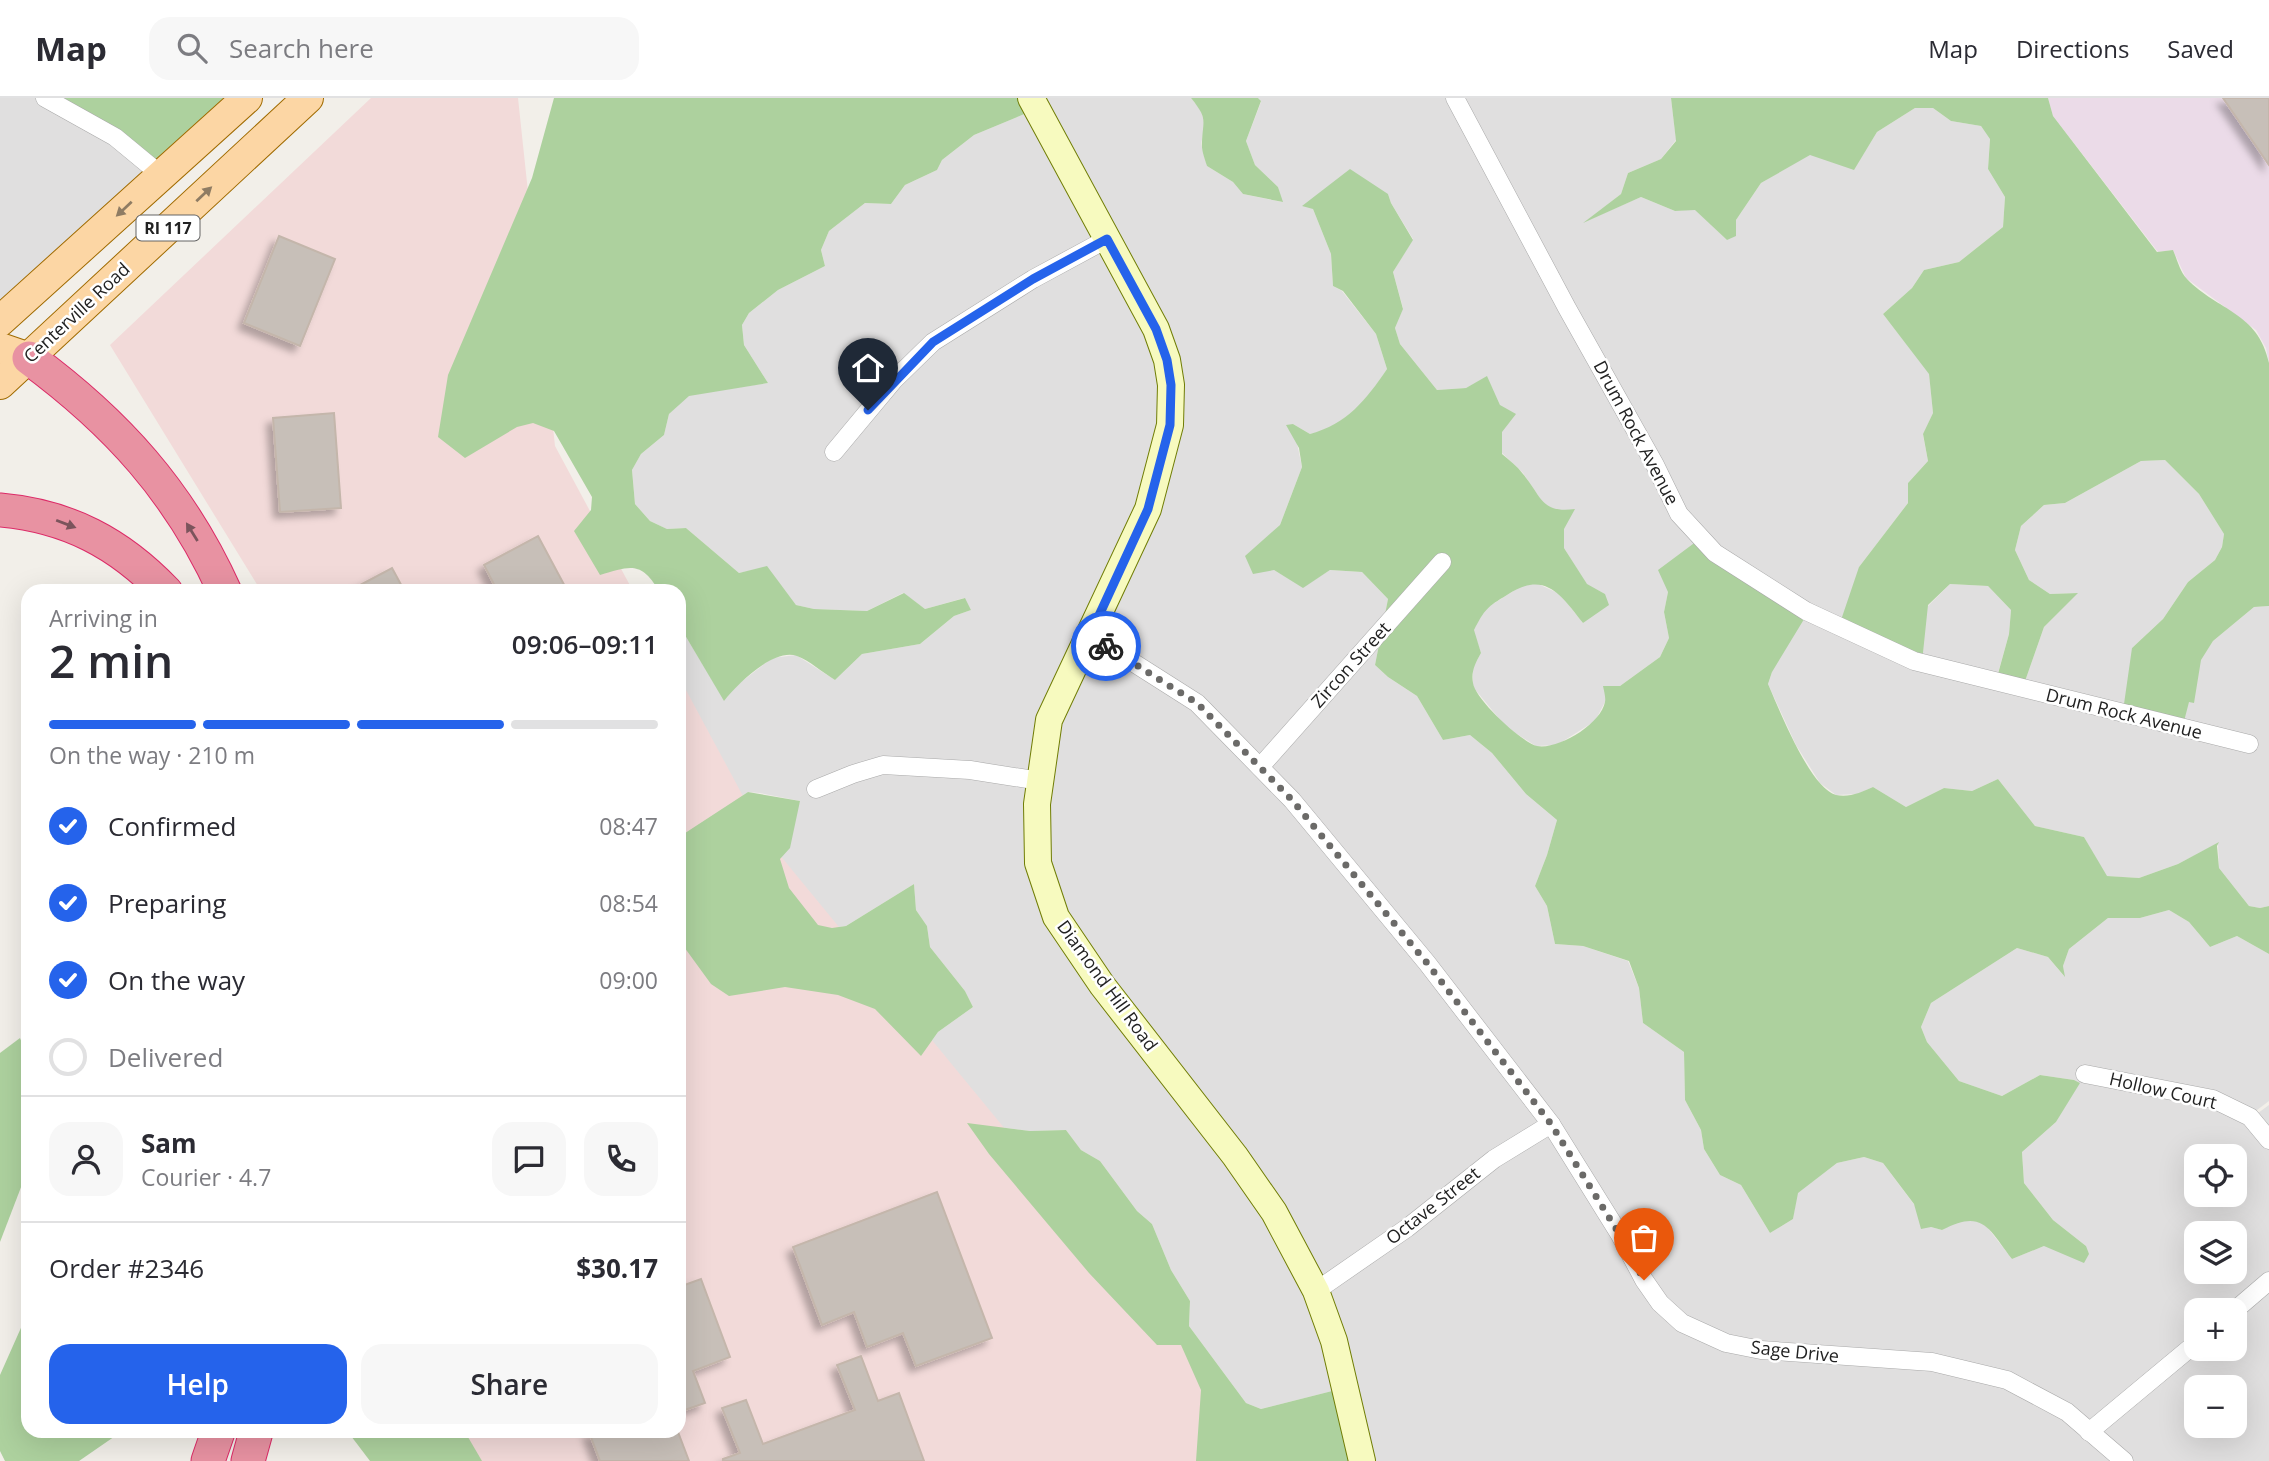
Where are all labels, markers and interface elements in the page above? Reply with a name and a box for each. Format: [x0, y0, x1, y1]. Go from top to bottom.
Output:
search box [149, 17, 639, 80]
text: Map [35, 26, 107, 71]
icon: search [173, 29, 211, 67]
text: Search here [229, 30, 374, 66]
text: Map [1928, 32, 1978, 65]
text: Directions [2016, 32, 2129, 65]
text: Saved [2167, 32, 2234, 65]
one-way arrow [195, 187, 212, 203]
one-way arrow [115, 201, 133, 217]
road number: RI 117 [136, 216, 200, 240]
street label: Centerville Road [18, 257, 135, 368]
pin [838, 338, 898, 410]
icon: home [849, 349, 887, 387]
street label: Drum Rock Avenue [1589, 356, 1685, 509]
one-way arrow [56, 519, 77, 530]
one-way arrow [186, 522, 199, 541]
text: Arriving in [49, 602, 158, 634]
courier [1071, 611, 1141, 681]
street label: Zircon Street [1305, 616, 1395, 712]
text: 09:06–09:11 [512, 626, 658, 662]
icon: bike [1087, 627, 1125, 665]
text: 2 min [49, 629, 173, 691]
street label: Drum Rock Avenue [2044, 682, 2205, 744]
text: On the way · 210 m [49, 739, 255, 771]
icon: check [49, 807, 87, 845]
text: Confirmed [108, 808, 236, 844]
text: 08:47 [599, 810, 658, 842]
icon: check [49, 884, 87, 922]
text: Preparing [108, 885, 226, 921]
text: 08:54 [599, 887, 658, 919]
street label: Diamond Hill Road [1052, 915, 1163, 1056]
icon: check [49, 961, 87, 999]
text: On the way [108, 962, 245, 998]
text: 09:00 [599, 964, 658, 996]
text: Delivered [108, 1039, 223, 1075]
street label: Hollow Court [2107, 1066, 2219, 1114]
button: person [49, 1122, 123, 1196]
button: chat [492, 1122, 566, 1196]
button: phone [584, 1122, 658, 1196]
text: Sam [141, 1125, 197, 1161]
map controls [2184, 1144, 2247, 1438]
button: locate [2184, 1144, 2247, 1207]
text: Courier · 4.7 [141, 1161, 271, 1193]
street label: Octave Street [1380, 1161, 1484, 1249]
pin [1614, 1208, 1674, 1280]
icon: bag [1625, 1219, 1663, 1257]
button: layers [2184, 1221, 2247, 1284]
text: Order #2346 [49, 1250, 204, 1286]
text: $30.17 [576, 1250, 658, 1286]
button: + [2184, 1298, 2247, 1361]
street label: Sage Drive [1750, 1334, 1840, 1368]
button: Help [49, 1344, 347, 1424]
button: Share [361, 1344, 658, 1424]
button: − [2184, 1375, 2247, 1438]

